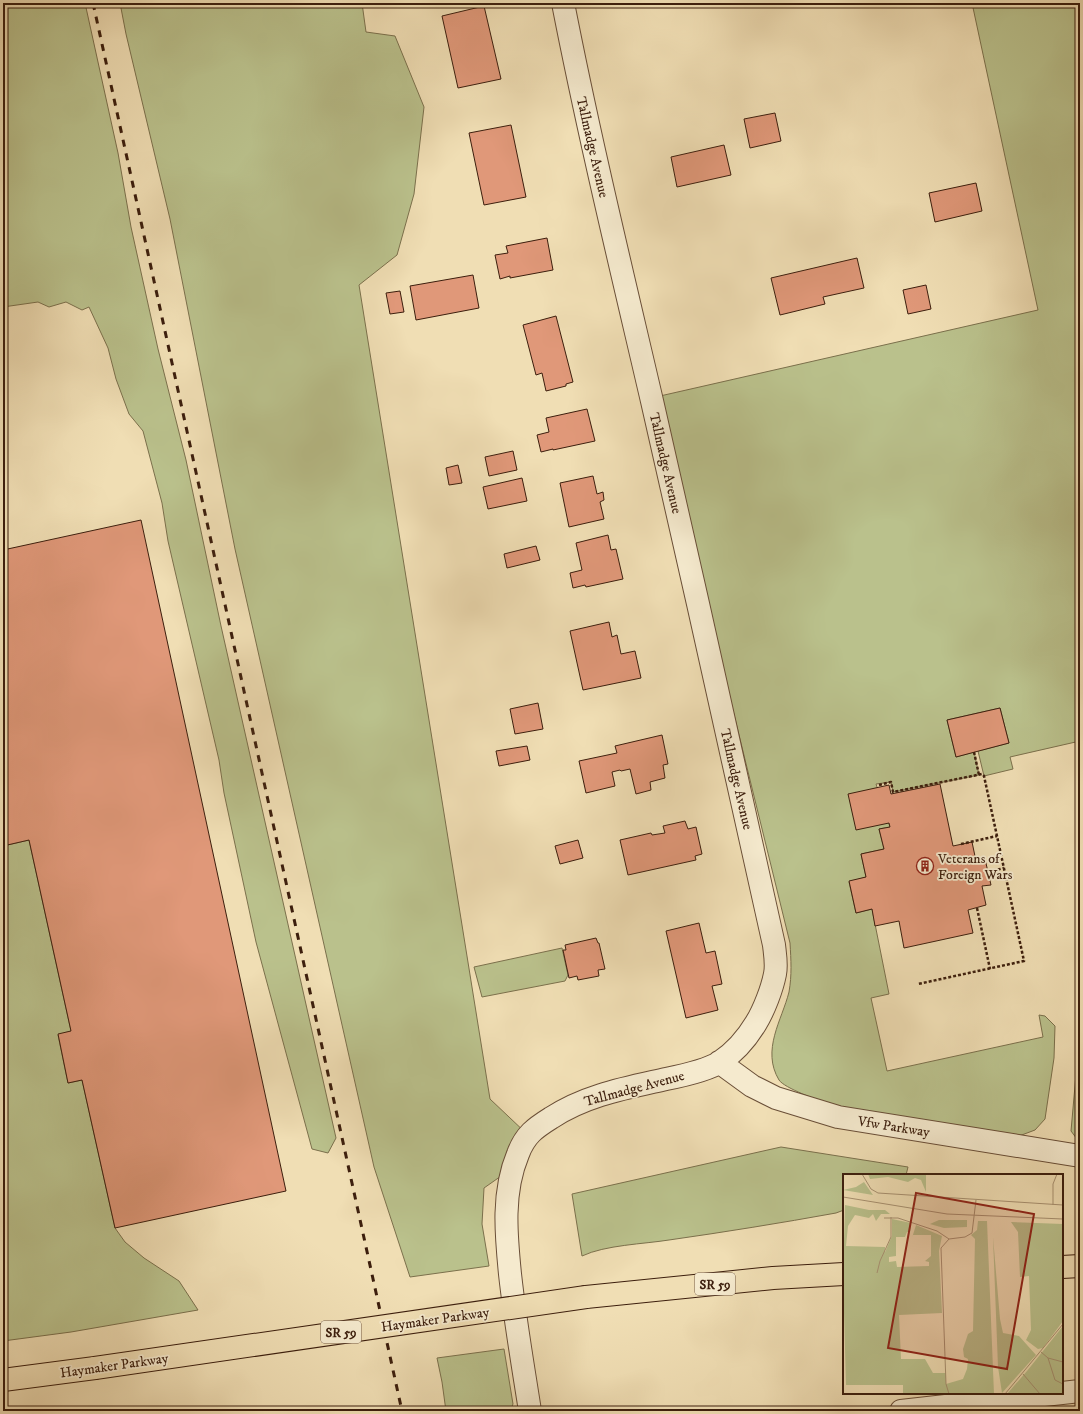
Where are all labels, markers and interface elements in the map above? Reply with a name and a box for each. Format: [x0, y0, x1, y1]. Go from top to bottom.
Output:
street label: Tallmadge Avenue [572, 95, 612, 200]
street label: Tallmadge Avenue [645, 411, 685, 516]
street label: Tallmadge Avenue [716, 727, 756, 832]
place label: Veterans of Foreign Wars [937, 850, 1013, 884]
building icon: Veterans of Foreign Wars [915, 856, 935, 876]
street label: Tallmadge Avenue [582, 1067, 687, 1111]
street label: Vfw Parkway [856, 1112, 931, 1142]
inset map [843, 1174, 1063, 1394]
road number: SR 59 [695, 1273, 735, 1295]
street label: Haymaker Parkway [380, 1303, 491, 1336]
road number: SR 59 [321, 1321, 361, 1343]
street label: Haymaker Parkway [59, 1349, 170, 1382]

